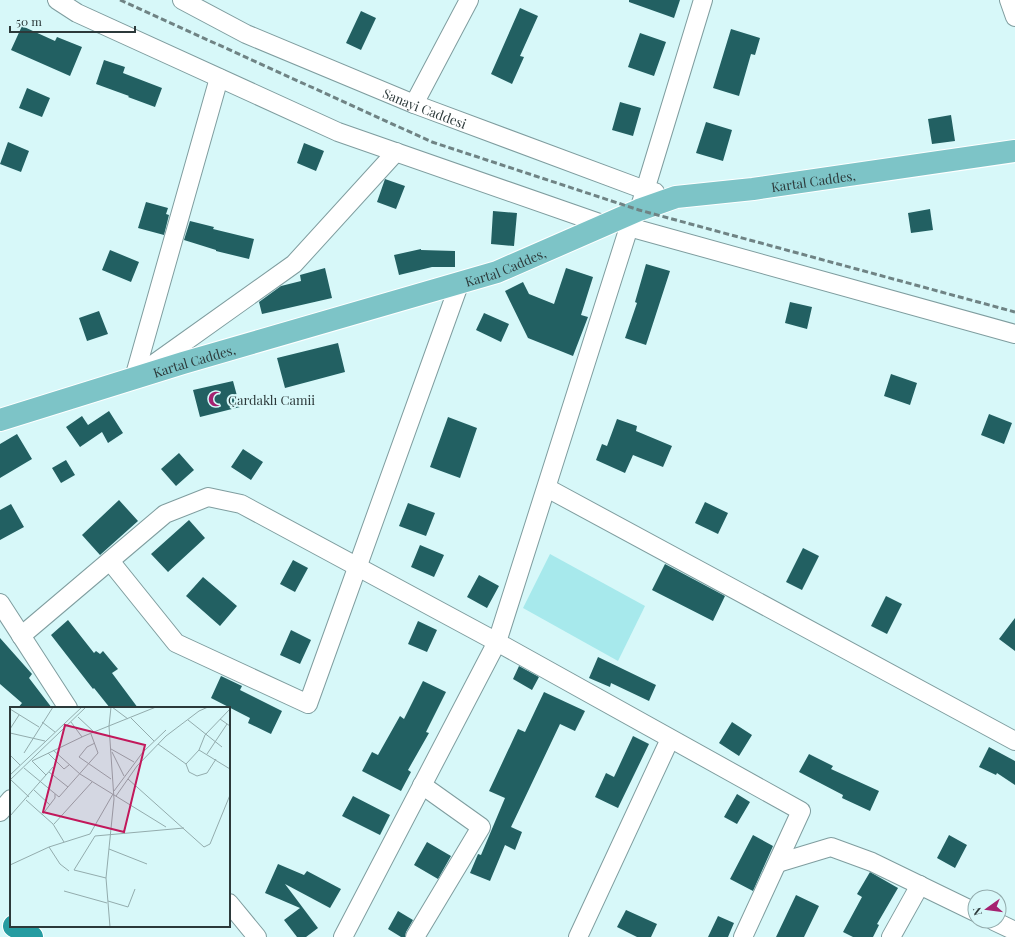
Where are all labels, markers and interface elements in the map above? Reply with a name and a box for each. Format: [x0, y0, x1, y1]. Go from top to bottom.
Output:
scale bar [10, 8, 135, 34]
text: 50 m [16, 13, 42, 29]
street label: Sanayi Caddesi [381, 84, 469, 131]
street label: Kartal Caddes, [770, 166, 857, 195]
street label: Kartal Caddes, [463, 243, 548, 289]
street label: Kartal Caddes, [151, 340, 237, 380]
mosque icon: Çardaklı Camii [207, 390, 225, 408]
place label: Çardaklı Camii [228, 391, 315, 408]
inset map [10, 707, 230, 927]
north arrow [967, 889, 1007, 929]
text: N [969, 906, 985, 917]

